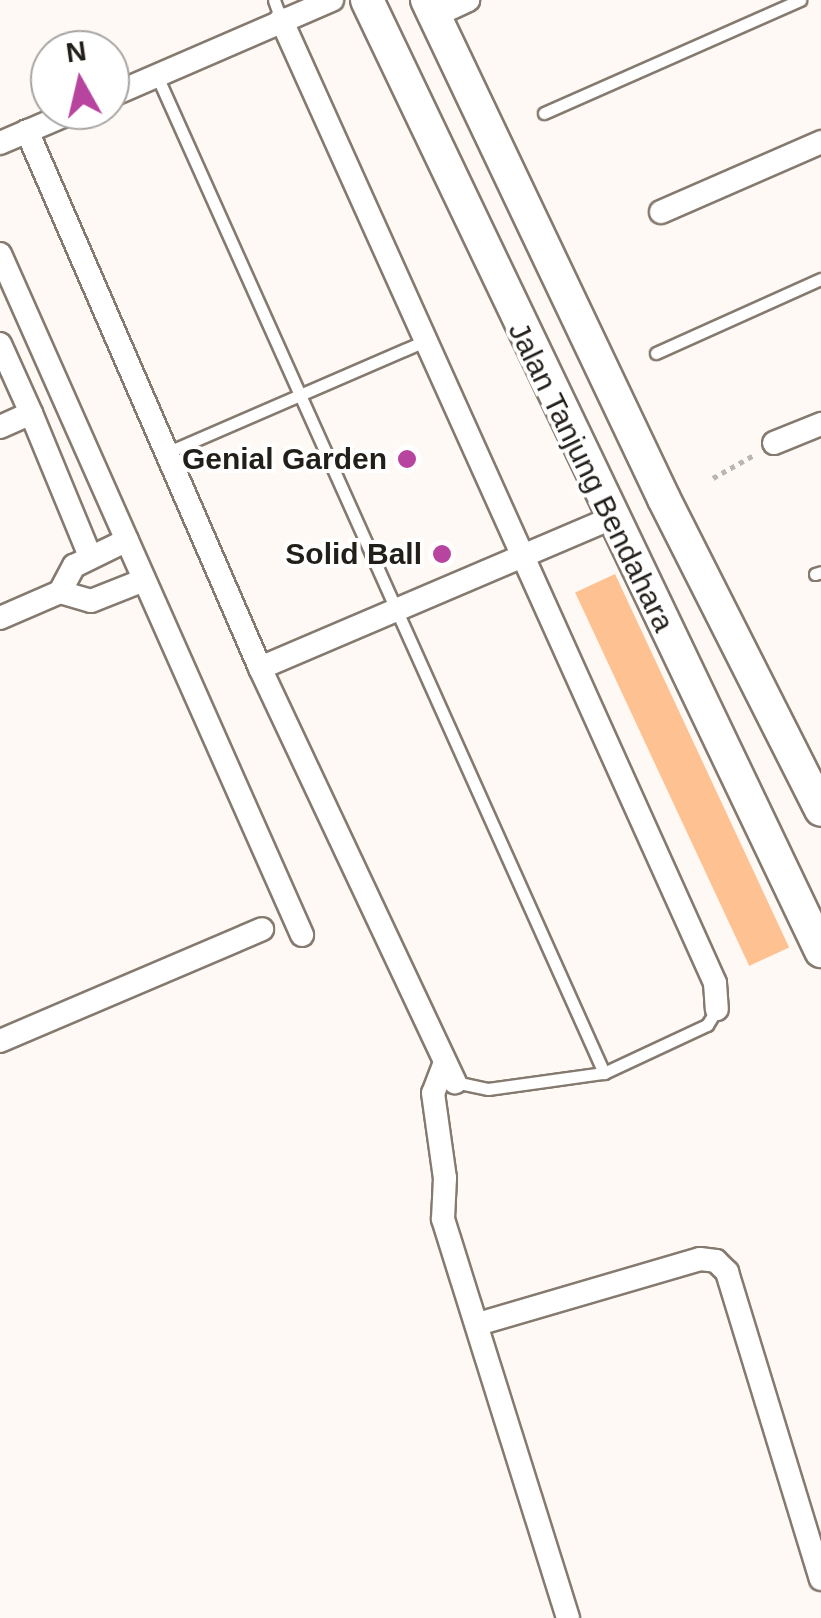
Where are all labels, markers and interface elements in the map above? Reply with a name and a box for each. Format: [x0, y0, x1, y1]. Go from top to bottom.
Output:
north arrow [30, 30, 130, 130]
text: N [64, 35, 88, 69]
street label: Jalan Tanjung Bendahara [500, 316, 682, 638]
place label: Genial Garden [182, 441, 387, 477]
marker: Genial Garden [396, 448, 418, 470]
place label: Solid Ball [285, 536, 422, 572]
marker: Solid Ball [431, 543, 453, 565]

